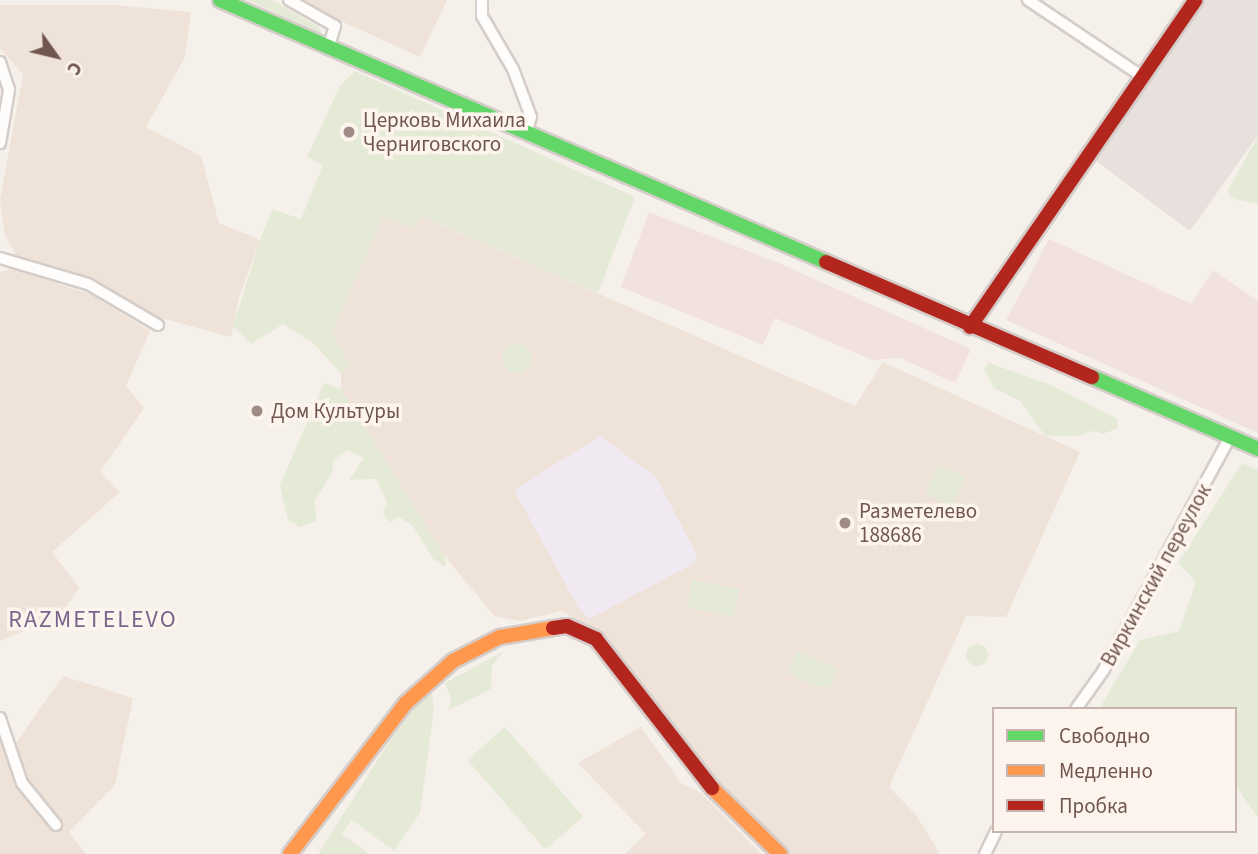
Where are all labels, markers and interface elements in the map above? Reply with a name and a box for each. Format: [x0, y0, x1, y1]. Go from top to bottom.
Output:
north arrow [21, 21, 91, 91]
text: С [60, 56, 88, 80]
place label: Церковь Михаила Черниговского [363, 107, 526, 157]
marker: Церковь Михаила Черниговского [341, 124, 357, 140]
place label: Дом Культуры [271, 398, 400, 424]
marker: Дом Культуры [249, 403, 265, 419]
street label: Виркинский переулок [1095, 479, 1217, 671]
place label: Разметелево 188686 [859, 498, 977, 548]
marker: Разметелево 188686 [837, 515, 853, 531]
district label: RAZMETELEVO [10, 606, 176, 634]
legend [992, 707, 1237, 833]
text: Свободно [1059, 721, 1150, 751]
text: Медленно [1059, 756, 1153, 786]
text: Пробка [1059, 791, 1128, 821]

